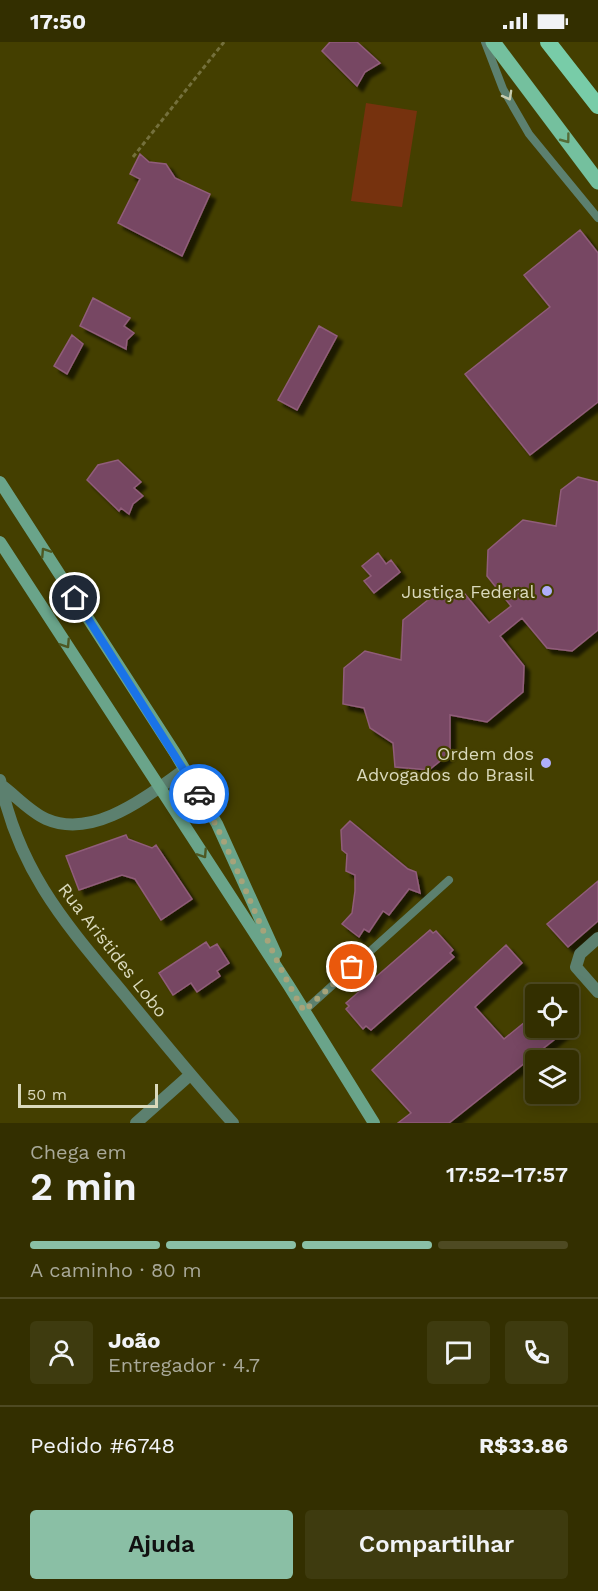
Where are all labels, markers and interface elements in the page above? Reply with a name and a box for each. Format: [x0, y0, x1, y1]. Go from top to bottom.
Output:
text: 17:50 [30, 9, 86, 34]
one-way arrow [500, 90, 512, 100]
one-way arrow [559, 133, 570, 144]
one-way arrow [40, 548, 52, 558]
pin [49, 572, 100, 623]
icon: home [58, 581, 91, 614]
place label: Justiça Federal [401, 581, 535, 602]
marker: Justiça Federal [540, 584, 554, 598]
one-way arrow [59, 637, 70, 648]
place label: Ordem dos Advogados do Brasil [356, 743, 534, 785]
marker: Ordem dos Advogados do Brasil [539, 756, 553, 770]
courier [169, 764, 229, 824]
icon: car [183, 778, 216, 811]
one-way arrow [195, 848, 207, 858]
street label: Rua Aristides Lobo [54, 879, 172, 1021]
pin [326, 941, 377, 992]
icon: bag [335, 950, 368, 983]
map controls [525, 984, 579, 1104]
button: locate [525, 984, 579, 1038]
button: layers [525, 1050, 579, 1104]
scale bar [18, 1081, 158, 1108]
text: 50 m [27, 1085, 67, 1104]
text: Chega em [30, 1140, 127, 1164]
text: 17:52–17:57 [446, 1162, 568, 1187]
text: 2 min [30, 1164, 137, 1209]
text: A caminho · 80 m [30, 1258, 202, 1282]
button: person [30, 1321, 93, 1384]
button: chat [427, 1321, 490, 1384]
button: phone [505, 1321, 568, 1384]
text: João [108, 1328, 160, 1353]
text: Entregador · 4.7 [108, 1353, 260, 1377]
text: Pedido #6748 [30, 1433, 175, 1458]
text: R$33.86 [479, 1433, 568, 1458]
button: Ajuda [30, 1510, 293, 1579]
button: Compartilhar [305, 1510, 568, 1579]

